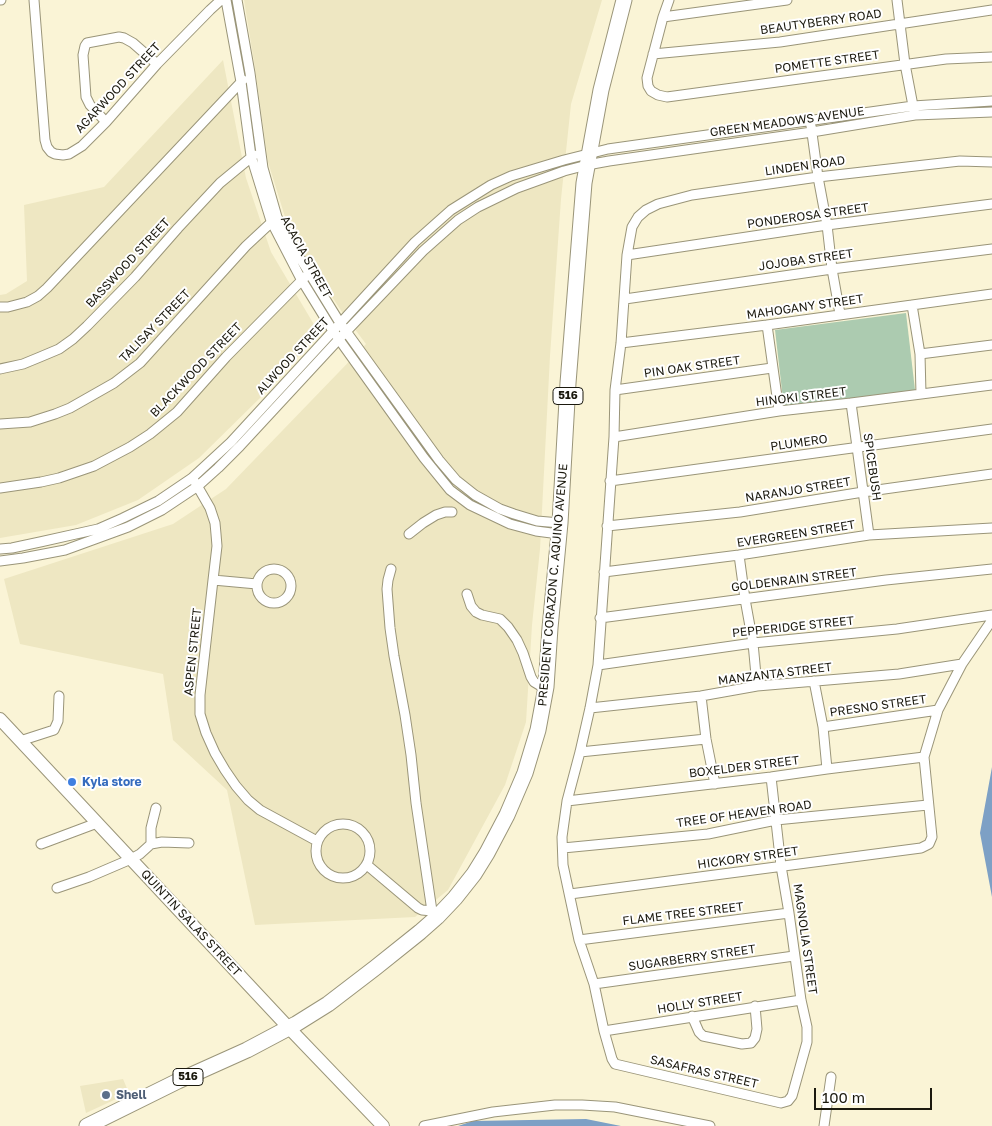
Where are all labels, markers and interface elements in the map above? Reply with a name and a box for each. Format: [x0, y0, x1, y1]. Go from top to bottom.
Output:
street label: BEAUTYBERRY ROAD [759, 6, 883, 38]
street label: AGARWOOD STREET [72, 40, 164, 136]
street label: POMETTE STREET [774, 48, 880, 76]
street label: GREEN MEADOWS AVENUE [709, 104, 865, 140]
street label: LINDEN ROAD [764, 153, 846, 179]
street label: PONDEROSA STREET [746, 200, 870, 232]
street label: ACACIA STREET [277, 213, 335, 301]
street label: BASSWOOD STREET [83, 215, 173, 311]
street label: JOJOBA STREET [758, 246, 854, 274]
street label: TALISAY STREET [117, 287, 193, 365]
street label: MAHOGANY STREET [746, 292, 864, 322]
street label: ALWOOD STREET [254, 314, 332, 398]
street label: BLACKWOOD STREET [147, 320, 245, 420]
street label: PIN OAK STREET [643, 353, 741, 381]
street label: HINOKI STREET [755, 384, 847, 410]
road number: 516 [553, 388, 583, 404]
street label: PLUMERO [769, 432, 829, 454]
street label: SPICEBUSH [860, 432, 884, 502]
street label: PRESIDENT CORAZON C. AQUINO AVENUE [535, 463, 571, 707]
street label: NARANJO STREET [744, 475, 852, 505]
street label: EVERGREEN STREET [736, 518, 856, 550]
street label: GOLDENRAIN STREET [730, 565, 858, 595]
street label: ASPEN STREET [181, 607, 205, 697]
street label: PEPPERIDGE STREET [731, 613, 855, 641]
street label: MANZANTA STREET [717, 660, 833, 688]
street label: PRESNO STREET [829, 692, 927, 720]
street label: BOXELDER STREET [688, 753, 800, 781]
place label: Kyla store [82, 775, 142, 789]
marker: Kyla store [66, 776, 78, 788]
street label: TREE OF HEAVEN ROAD [675, 797, 813, 831]
street label: HICKORY STREET [697, 844, 799, 872]
street label: QUINTIN SALAS STREET [138, 867, 244, 979]
street label: MAGNOLIA STREET [790, 883, 820, 995]
street label: FLAME TREE STREET [622, 899, 744, 929]
street label: SUGARBERRY STREET [628, 942, 756, 974]
street label: HOLLY STREET [656, 989, 744, 1017]
street label: SASAFRAS STREET [649, 1053, 759, 1091]
road number: 516 [173, 1068, 203, 1086]
scale bar [817, 1078, 934, 1110]
place label: Shell [116, 1088, 146, 1102]
text: 100 m [822, 1088, 865, 1106]
marker: Shell [100, 1089, 112, 1101]

